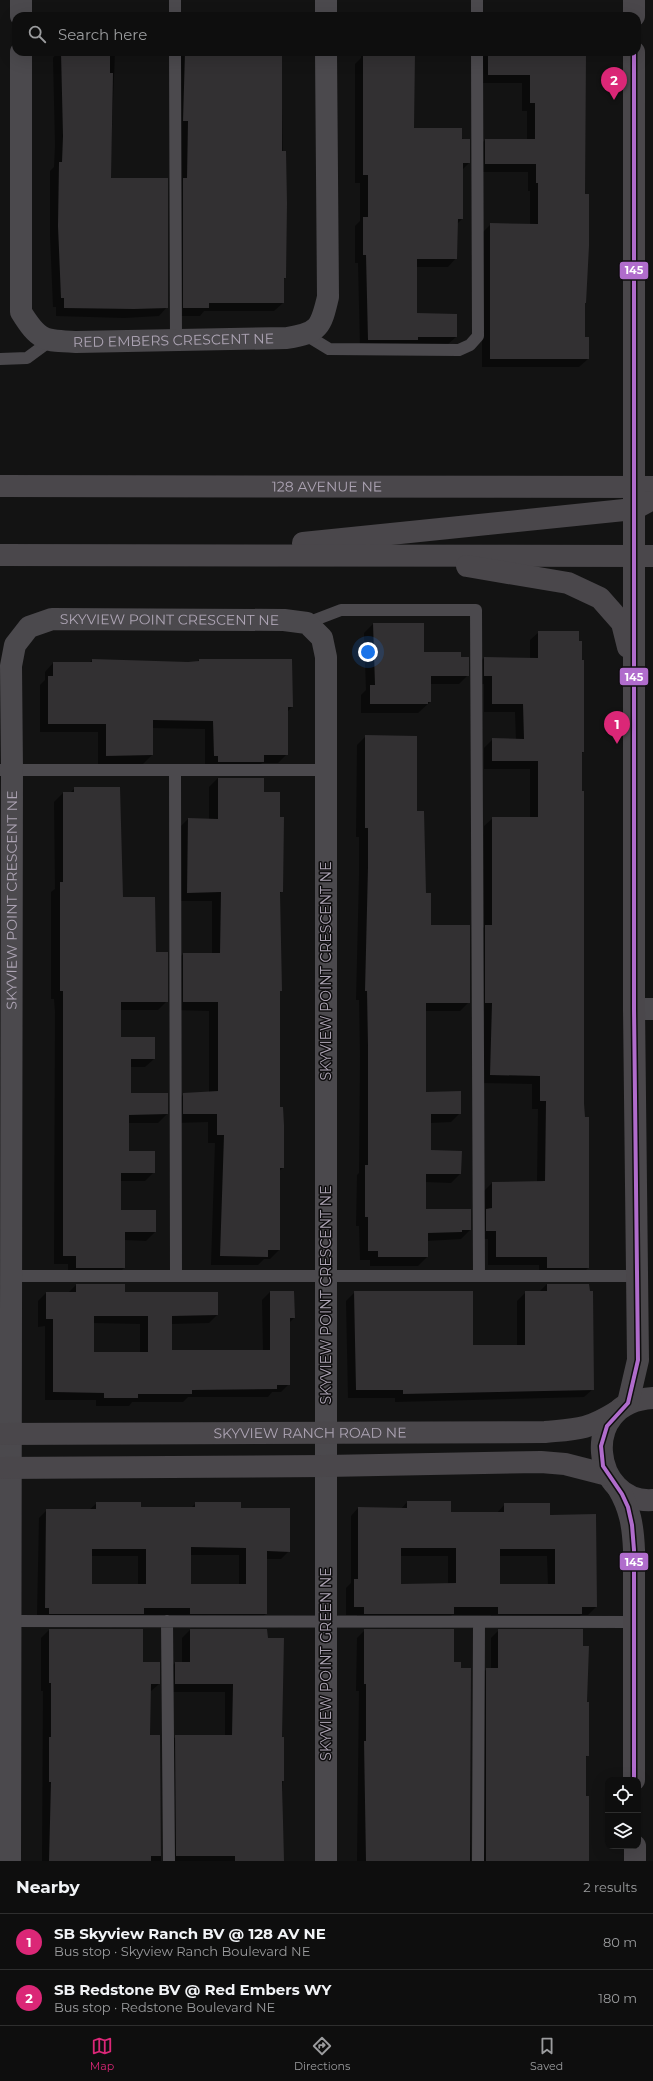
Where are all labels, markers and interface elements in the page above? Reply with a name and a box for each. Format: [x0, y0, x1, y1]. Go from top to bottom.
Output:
search box [12, 12, 641, 56]
icon: search [26, 23, 48, 45]
text: Search here [58, 25, 147, 44]
pin: 2 [601, 67, 627, 100]
line badge: 145 [619, 261, 649, 280]
text: 145 [625, 263, 644, 277]
street label: RED EMBERS CRESCENT NE [73, 329, 274, 351]
street label: 128 AVENUE NE [272, 477, 382, 496]
street label: SKYVIEW POINT CRESCENT NE [60, 610, 279, 629]
your location [358, 642, 378, 662]
line badge: 145 [619, 667, 649, 686]
text: 145 [625, 670, 644, 684]
pin: 1 [604, 711, 630, 744]
street label: SKYVIEW POINT CRESCENT NE [3, 790, 21, 1010]
street label: SKYVIEW POINT CRESCENT NE [317, 861, 335, 1081]
street label: SKYVIEW POINT CRESCENT NE [317, 1185, 335, 1405]
street label: SKYVIEW RANCH ROAD NE [213, 1424, 407, 1442]
line badge: 145 [619, 1552, 649, 1571]
text: 145 [625, 1555, 644, 1569]
street label: SKYVIEW POINT GREEN NE [317, 1567, 335, 1761]
map controls [605, 1777, 641, 1849]
button: locate [605, 1777, 641, 1813]
button: layers [605, 1813, 641, 1849]
text: Nearby [16, 1877, 80, 1897]
text: 2 results [583, 1879, 637, 1895]
text: SB Skyview Ranch BV @ 128 AV NE [54, 1924, 326, 1943]
text: 1 [26, 1934, 32, 1950]
text: 80 m [603, 1934, 637, 1950]
text: Bus stop · Skyview Ranch Boulevard NE [54, 1943, 310, 1959]
text: SB Redstone BV @ Red Embers WY [54, 1980, 331, 1999]
text: 2 [25, 1990, 33, 2006]
text: 180 m [598, 1990, 637, 2006]
text: Bus stop · Redstone Boulevard NE [54, 1999, 275, 2015]
tab: Map [90, 2035, 114, 2073]
tab: Directions [294, 2035, 350, 2073]
tab: Saved [530, 2035, 563, 2073]

